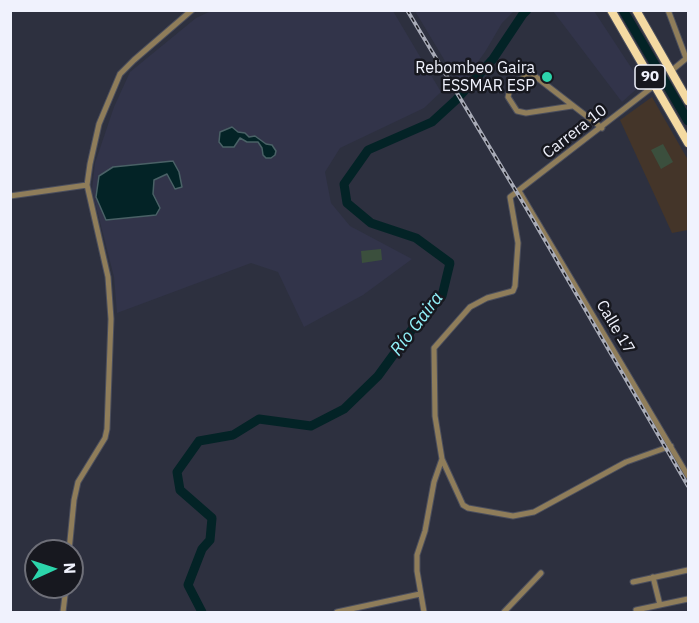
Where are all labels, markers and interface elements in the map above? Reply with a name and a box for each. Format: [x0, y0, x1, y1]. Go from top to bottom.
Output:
place label: Rebombeo Gaira ESSMAR ESP [415, 58, 535, 96]
road number: 90 [635, 65, 665, 89]
marker: Rebombeo Gaira ESSMAR ESP [540, 70, 554, 84]
street label: Carrera 10 [539, 101, 611, 163]
water label: Río Gaira [386, 288, 448, 360]
street label: Calle 17 [592, 297, 638, 357]
north arrow [24, 539, 84, 599]
text: N [60, 562, 80, 574]

